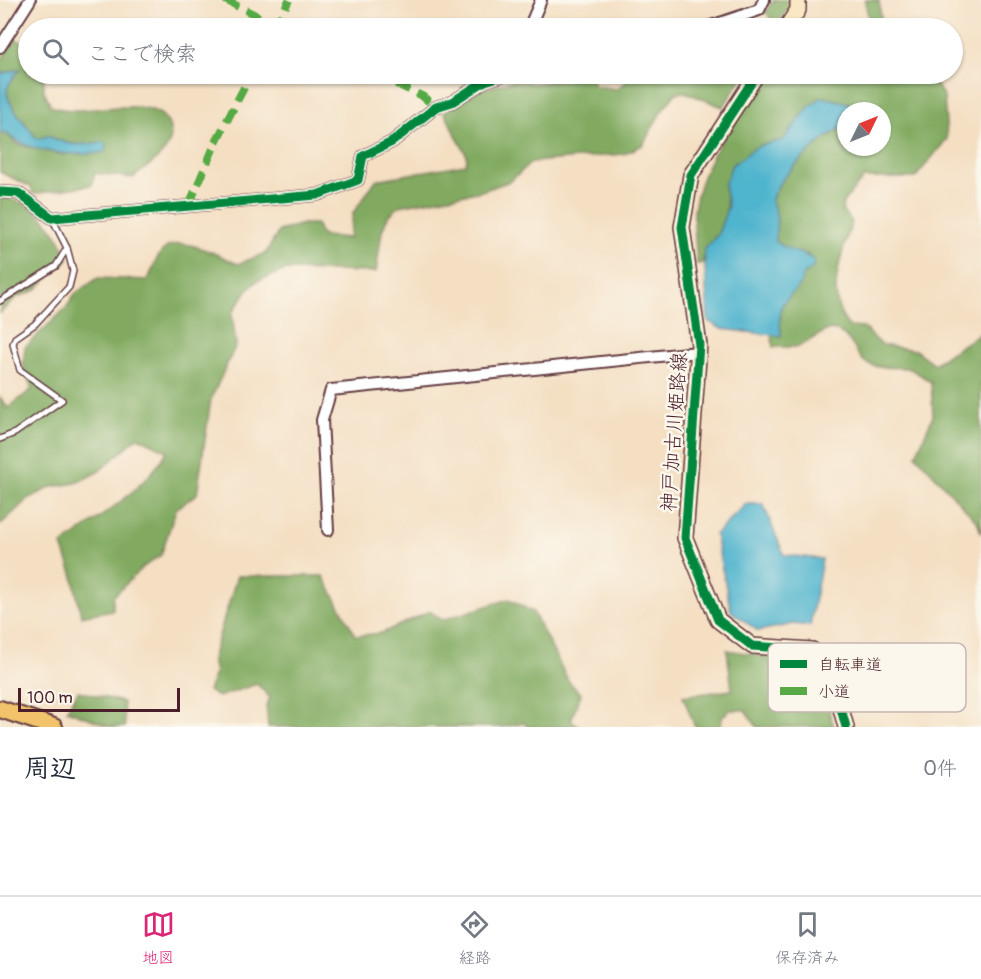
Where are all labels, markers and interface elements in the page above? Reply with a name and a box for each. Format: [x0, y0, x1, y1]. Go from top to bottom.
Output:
search box [18, 18, 963, 84]
icon: search [39, 35, 72, 68]
text: ここで検索 [87, 40, 197, 68]
north arrow [837, 102, 891, 156]
street label: 神戸加古川姫路線 [656, 351, 692, 513]
legend [768, 643, 966, 712]
text: 自転車道 [818, 655, 882, 675]
text: 小道 [818, 682, 850, 702]
scale bar [18, 685, 180, 712]
text: 100 m [27, 688, 73, 708]
text: 周辺 [24, 753, 76, 785]
text: 0件 [923, 756, 957, 781]
tab: 地図 [142, 908, 175, 968]
tab: 経路 [458, 908, 491, 968]
tab: 保存済み [775, 908, 839, 968]

